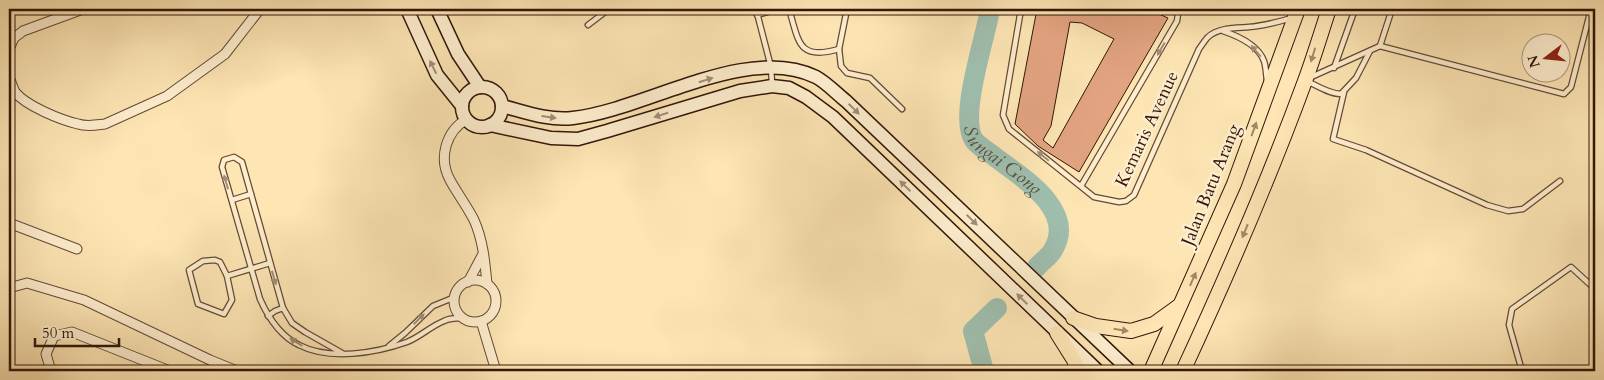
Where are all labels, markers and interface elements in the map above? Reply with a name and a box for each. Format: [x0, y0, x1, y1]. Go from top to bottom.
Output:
north arrow [1522, 32, 1572, 82]
one-way arrow [1157, 42, 1165, 57]
one-way arrow [1251, 45, 1262, 57]
one-way arrow [1309, 48, 1317, 63]
text: N [1523, 53, 1545, 70]
one-way arrow [429, 60, 437, 74]
street label: Kemaris Avenue [1109, 67, 1185, 191]
one-way arrow [699, 75, 714, 83]
one-way arrow [848, 102, 860, 114]
one-way arrow [653, 112, 668, 120]
one-way arrow [542, 113, 558, 121]
street label: Jalan Batu Arang [1174, 120, 1247, 252]
one-way arrow [1250, 121, 1258, 136]
water label: Sungai Gong [957, 123, 1048, 201]
one-way arrow [1037, 150, 1050, 161]
one-way arrow [222, 174, 230, 189]
one-way arrow [899, 180, 911, 192]
one-way arrow [966, 214, 978, 226]
one-way arrow [1241, 224, 1249, 239]
one-way arrow [271, 270, 279, 285]
one-way arrow [1189, 272, 1197, 286]
one-way arrow [1016, 293, 1028, 305]
one-way arrow [413, 314, 425, 326]
scale bar [35, 315, 119, 347]
text: 50 m [42, 323, 74, 343]
one-way arrow [1113, 326, 1129, 334]
one-way arrow [289, 338, 303, 347]

